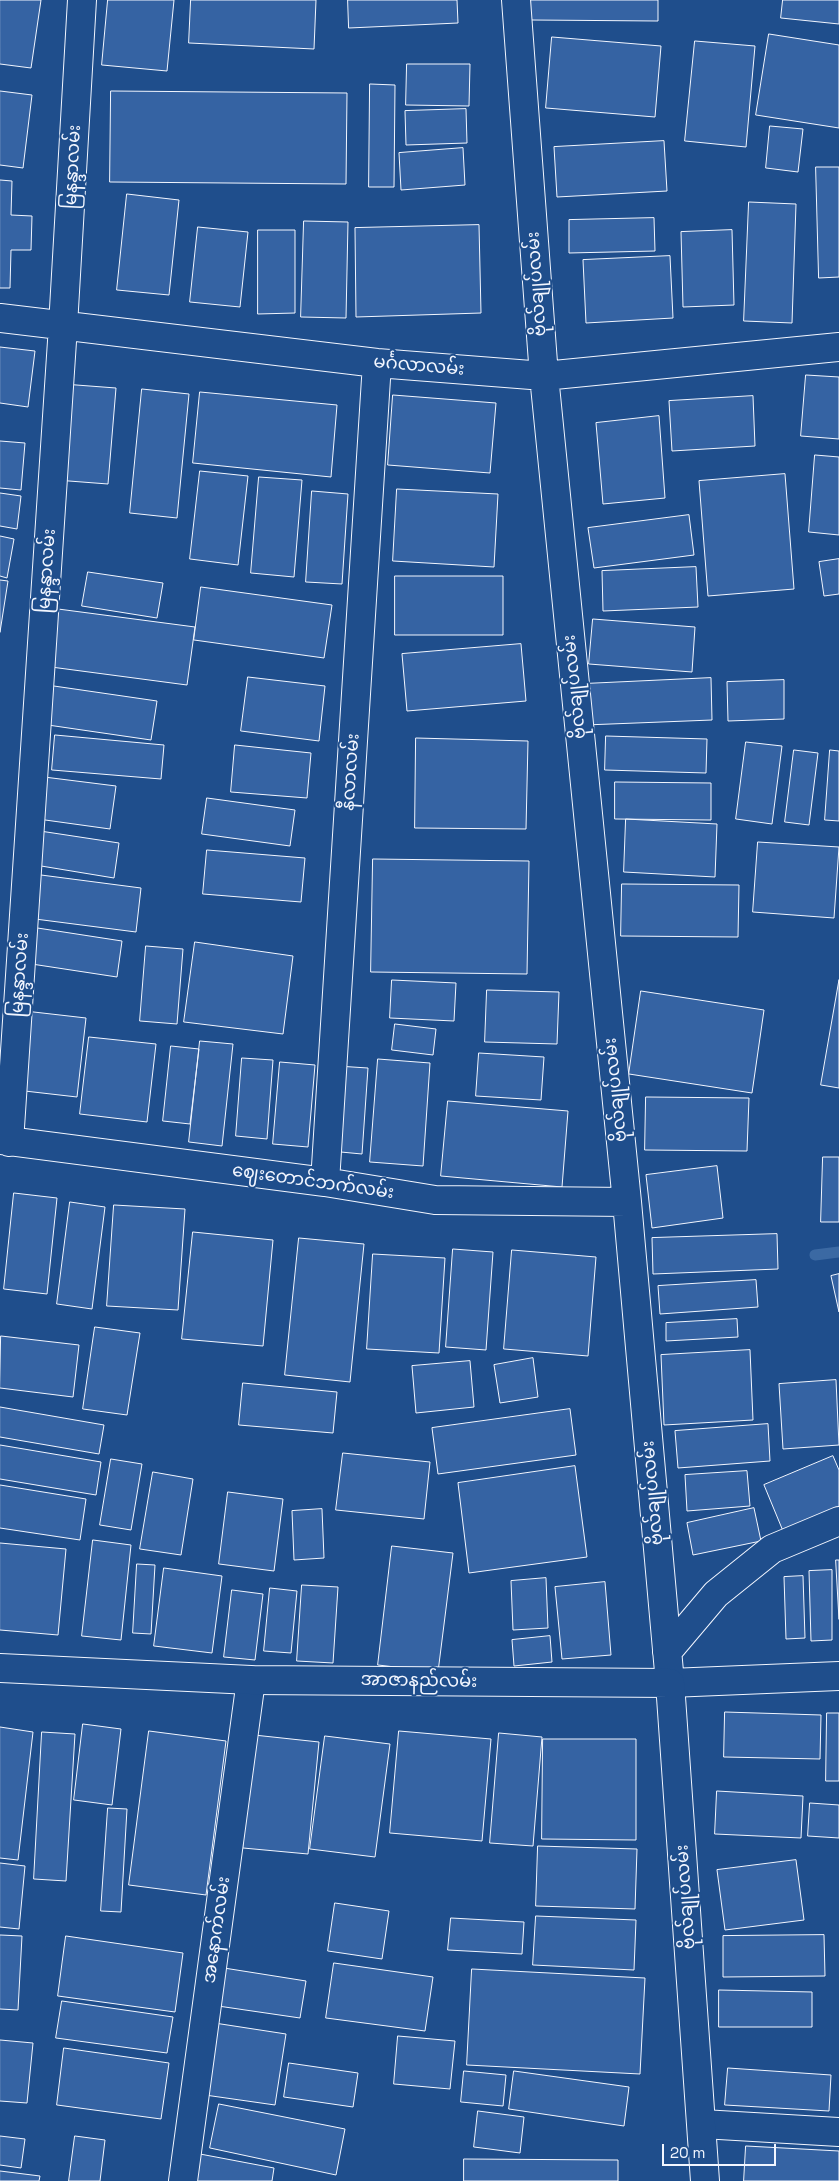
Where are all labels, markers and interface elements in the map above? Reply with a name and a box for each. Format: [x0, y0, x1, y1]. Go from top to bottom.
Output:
street label: မြနန္ဒာလမ်း [60, 124, 86, 210]
street label: ဗိုလ်ချုပ်လမ်း [523, 231, 551, 337]
street label: မင်္ဂလာလမ်း [373, 351, 465, 381]
street label: မြနန္ဒာလမ်း [33, 528, 61, 614]
street label: ဗိုလ်ချုပ်လမ်း [559, 634, 591, 740]
street label: နီလာလမ်း [338, 733, 364, 811]
street label: မြနန္ဒာလမ်း [6, 932, 34, 1018]
street label: ဗိုလ်ချုပ်လမ်း [600, 1037, 632, 1143]
street label: ဈေးတောင်ဘက်လမ်း [231, 1160, 395, 1204]
street label: ဗိုလ်ချုပ်လမ်း [638, 1440, 668, 1546]
street label: အာဇာနည်လမ်း [360, 1669, 478, 1693]
street label: ဗိုလ်ချုပ်လမ်း [672, 1844, 700, 1950]
street label: အနောက်လမ်း [199, 1875, 235, 1985]
scale bar [664, 2134, 778, 2166]
text: 20 m [670, 2143, 705, 2162]

